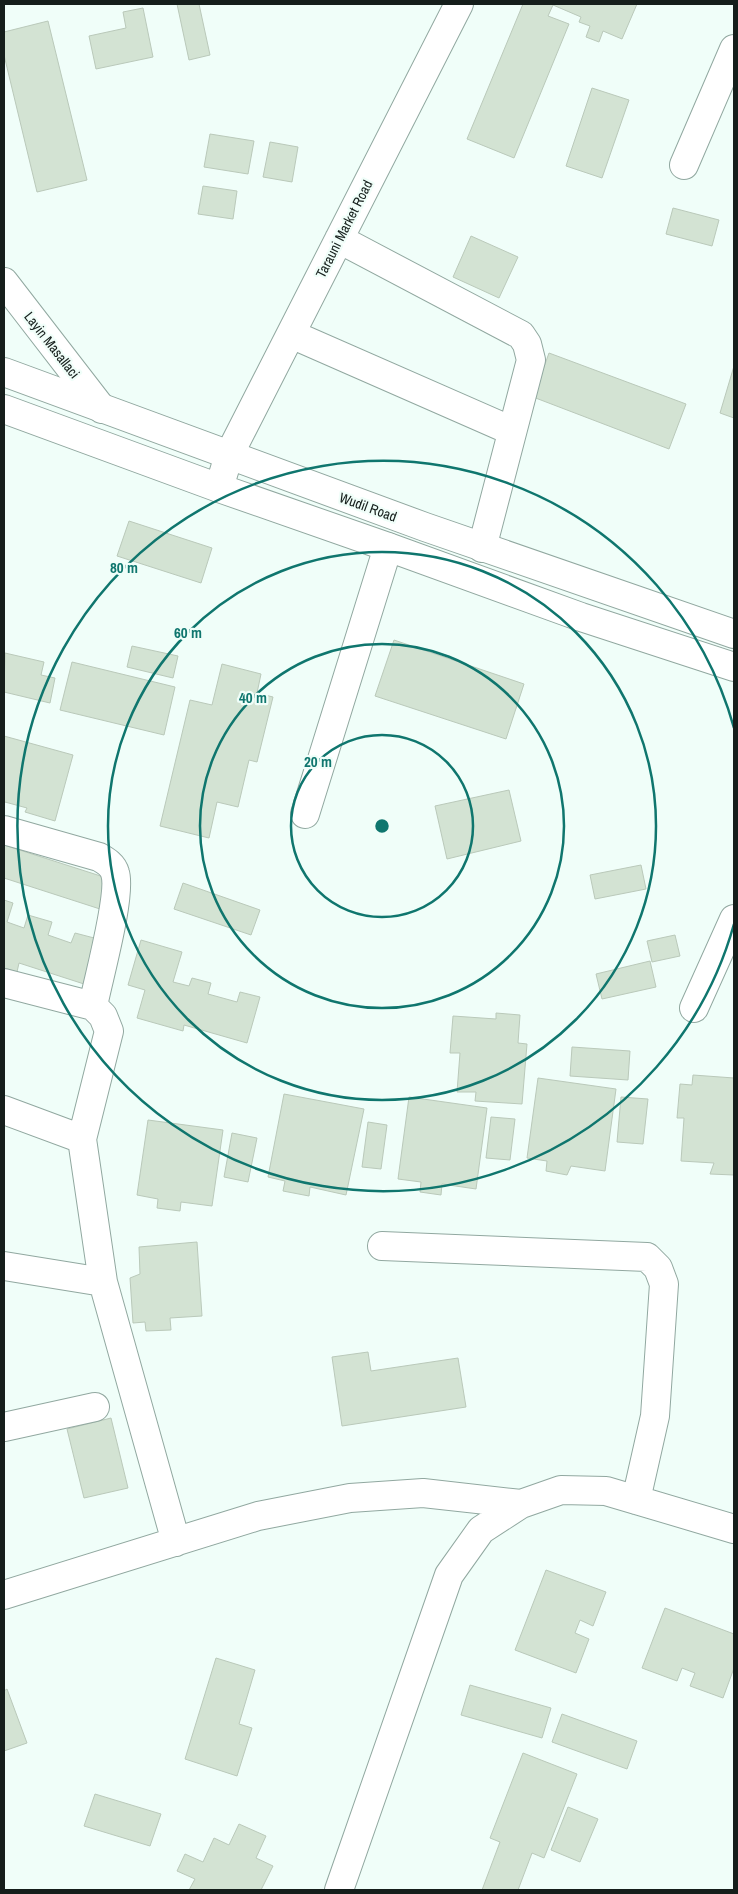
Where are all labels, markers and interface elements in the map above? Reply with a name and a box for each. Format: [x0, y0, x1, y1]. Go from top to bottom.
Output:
street label: Tarauni Market Road [312, 177, 376, 281]
street label: Layin Masallaci [20, 308, 84, 382]
street label: Wudil Road [337, 488, 399, 526]
text: 80 m [110, 557, 138, 578]
text: 60 m [174, 622, 202, 643]
text: 40 m [239, 687, 267, 708]
text: 20 m [304, 751, 332, 772]
centre of rings [373, 817, 391, 835]

